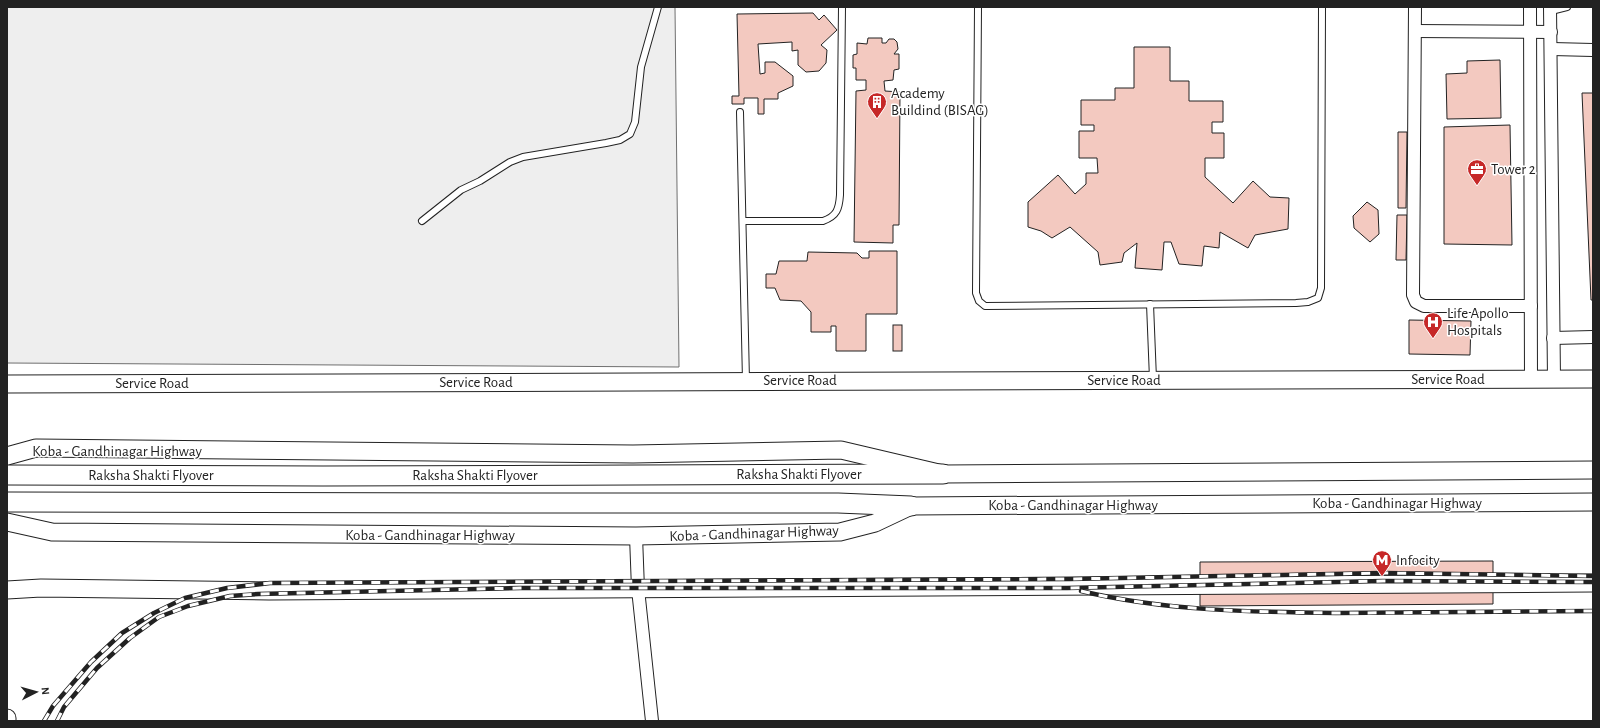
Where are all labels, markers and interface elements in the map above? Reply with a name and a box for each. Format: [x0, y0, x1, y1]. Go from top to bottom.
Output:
place label: Academy Buildind (BISAG) [891, 86, 989, 118]
building icon: Academy Buildind (BISAG) [866, 91, 888, 119]
office icon: Tower 2 [1466, 158, 1488, 186]
place label: Tower 2 [1491, 162, 1536, 177]
place label: Life Apollo Hospitals [1447, 306, 1509, 338]
hospital icon: Life Apollo Hospitals [1422, 311, 1444, 339]
street label: Service Road [1411, 372, 1485, 387]
street label: Service Road [763, 373, 837, 388]
street label: Service Road [1087, 373, 1161, 388]
street label: Service Road [439, 375, 513, 390]
street label: Service Road [115, 376, 189, 391]
street label: Koba - Gandhinagar Highway [32, 444, 202, 459]
street label: Raksha Shakti Flyover [736, 467, 862, 482]
street label: Raksha Shakti Flyover [88, 468, 214, 483]
street label: Raksha Shakti Flyover [412, 468, 538, 483]
street label: Koba - Gandhinagar Highway [1312, 496, 1482, 511]
street label: Koba - Gandhinagar Highway [988, 498, 1158, 513]
street label: Koba - Gandhinagar Highway [669, 523, 840, 544]
street label: Koba - Gandhinagar Highway [345, 528, 515, 543]
metro station icon: Infocity [1371, 549, 1393, 577]
place label: Infocity [1396, 553, 1440, 568]
north arrow [16, 672, 56, 712]
text: N [40, 687, 51, 695]

